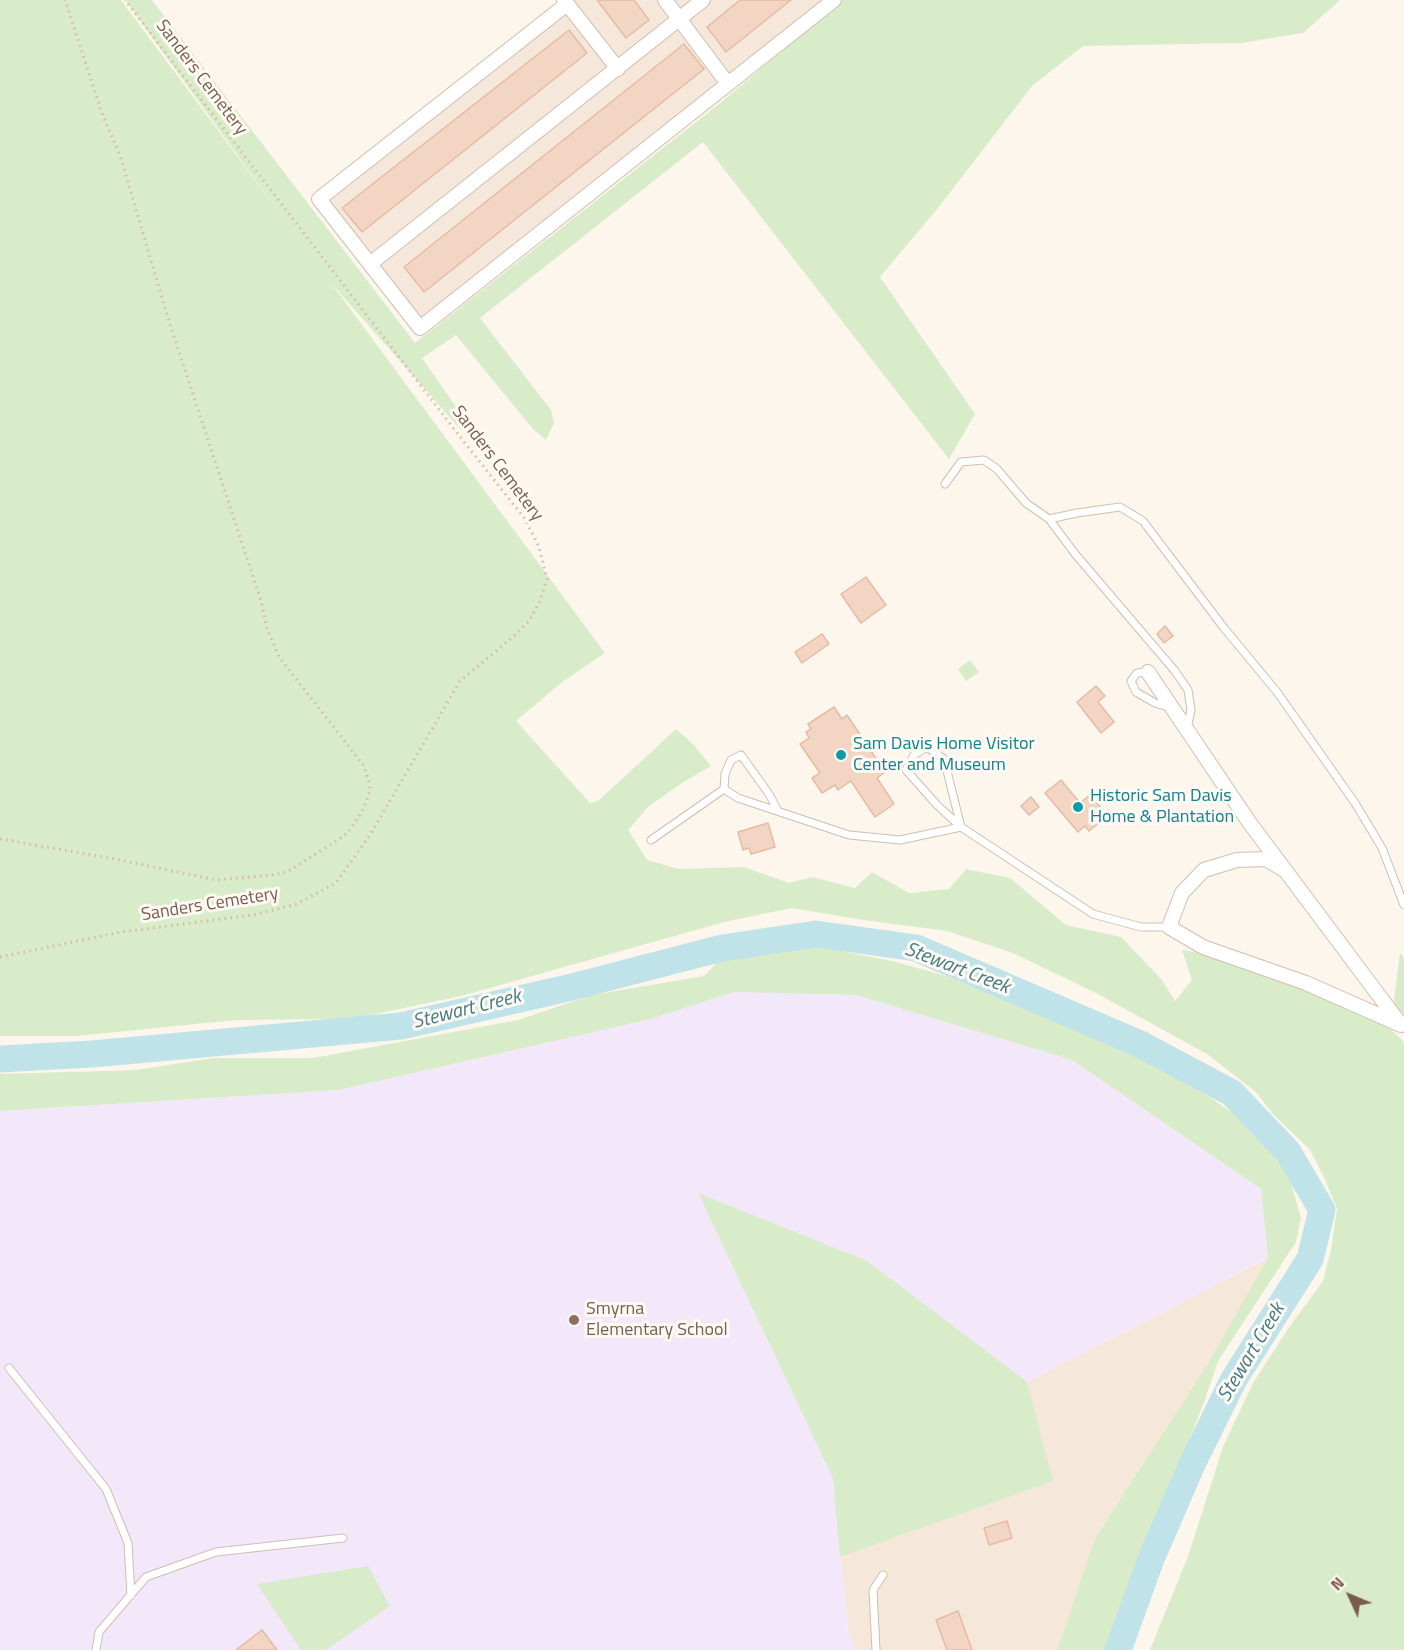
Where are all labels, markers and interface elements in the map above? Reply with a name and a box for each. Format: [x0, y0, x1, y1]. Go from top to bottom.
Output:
street label: Sanders Cemetery [151, 16, 251, 140]
street label: Sanders Cemetery [447, 402, 547, 526]
place label: Sam Davis Home Visitor Center and Museum [853, 734, 1035, 777]
marker: Sam Davis Home Visitor Center and Museum [834, 748, 848, 762]
place label: Historic Sam Davis Home & Plantation [1090, 786, 1234, 828]
marker: Historic Sam Davis Home & Plantation [1071, 800, 1085, 814]
street label: Sanders Cemetery [140, 883, 280, 927]
water label: Stewart Creek [901, 938, 1013, 1000]
water label: Stewart Creek [410, 985, 524, 1035]
place label: Smyrna Elementary School [586, 1299, 728, 1342]
water label: Stewart Creek [1213, 1299, 1291, 1407]
marker: Smyrna Elementary School [567, 1313, 581, 1327]
north arrow [1320, 1566, 1380, 1626]
text: N [1325, 1571, 1350, 1596]

